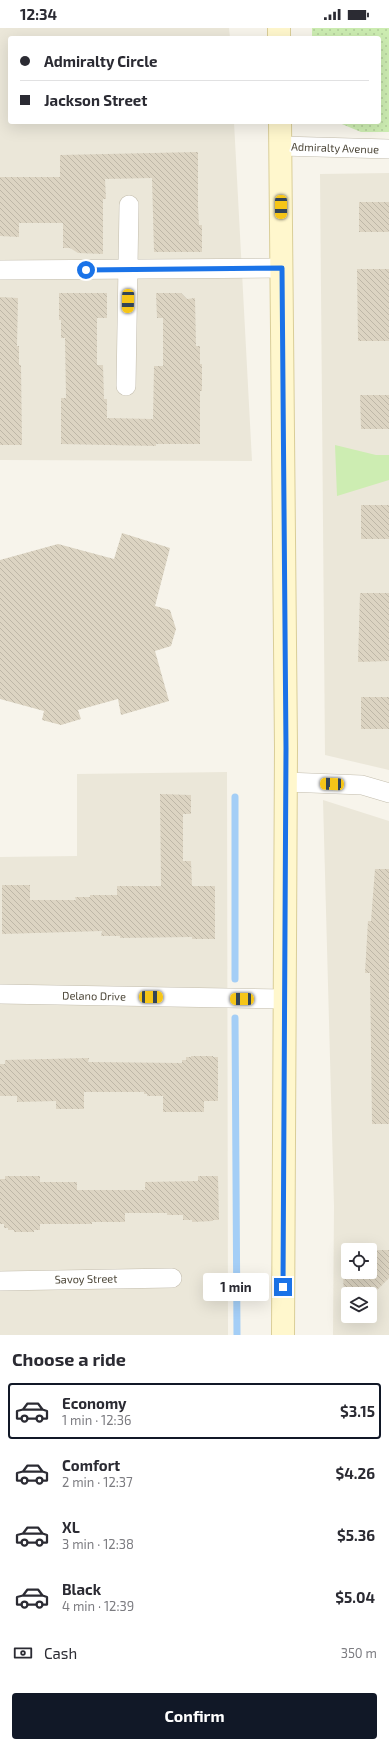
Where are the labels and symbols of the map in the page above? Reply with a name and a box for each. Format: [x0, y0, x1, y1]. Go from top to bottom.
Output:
street label: Admiralty Avenue [291, 139, 379, 156]
car [275, 195, 287, 219]
route start [77, 261, 95, 279]
car [122, 289, 134, 313]
car [320, 778, 344, 790]
street label: Delano Drive [62, 988, 126, 1003]
car [139, 991, 163, 1003]
car [230, 993, 254, 1005]
street label: Savoy Street [54, 1271, 117, 1286]
callout: 1 min [203, 1273, 269, 1301]
route end [274, 1278, 292, 1296]

